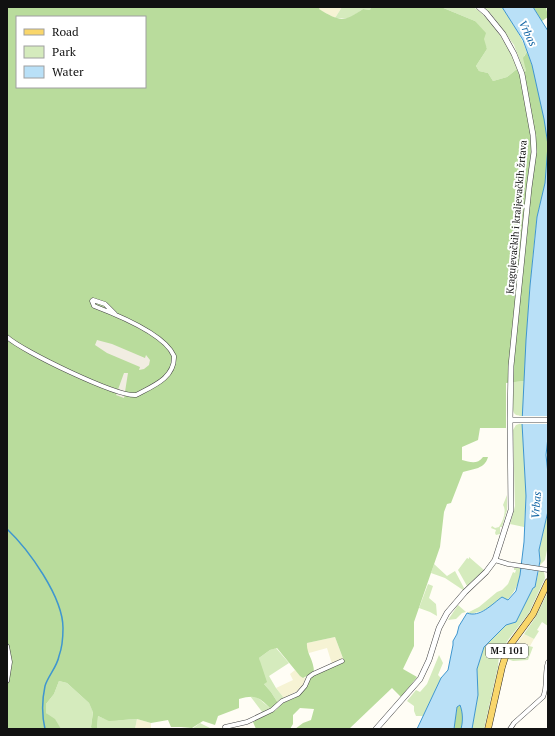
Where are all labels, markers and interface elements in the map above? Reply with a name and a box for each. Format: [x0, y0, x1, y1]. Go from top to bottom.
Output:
legend [16, 16, 146, 88]
water label: Vrbas [516, 18, 540, 49]
text: Road [52, 24, 79, 39]
text: Park [52, 44, 77, 59]
text: Water [52, 64, 84, 79]
street label: Kragujevačkih i kraljevačkih žrtava [503, 140, 530, 295]
water label: Vrbas [528, 490, 544, 519]
road number: M-I 101 [486, 644, 528, 658]

